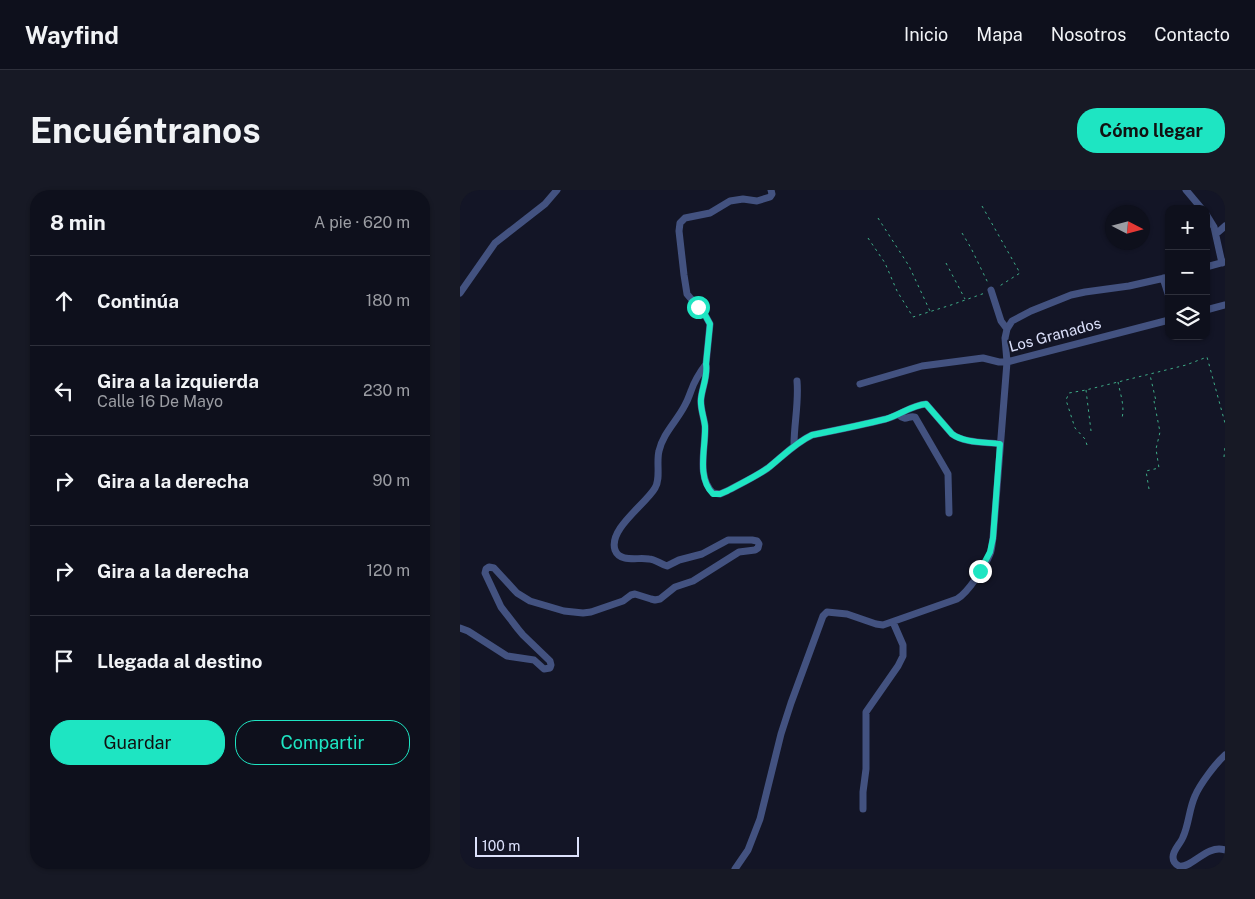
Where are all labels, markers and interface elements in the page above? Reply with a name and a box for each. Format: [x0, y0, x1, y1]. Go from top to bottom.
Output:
text: Wayfind [25, 21, 119, 49]
text: Inicio [904, 24, 948, 45]
text: Mapa [976, 24, 1023, 45]
text: Nosotros [1051, 24, 1126, 45]
text: Contacto [1154, 24, 1230, 45]
button: Cómo llegar [1077, 108, 1225, 153]
text: Encuéntranos [30, 110, 261, 151]
north arrow [1105, 205, 1150, 250]
map controls [1165, 205, 1210, 340]
button: + [1165, 205, 1210, 250]
text: 8 min [50, 210, 106, 235]
text: A pie · 620 m [314, 213, 410, 232]
button: − [1165, 250, 1210, 295]
icon: ahead [50, 287, 78, 315]
text: Continúa [97, 290, 179, 312]
text: 180 m [366, 291, 410, 310]
button: layers [1165, 295, 1210, 340]
route start [687, 296, 710, 319]
street label: Los Granados [1007, 314, 1103, 355]
text: Gira a la izquierda [97, 370, 259, 392]
icon: left [50, 377, 78, 405]
text: 230 m [363, 381, 410, 400]
text: Calle 16 De Mayo [97, 392, 223, 411]
icon: right [50, 467, 78, 495]
text: Gira a la derecha [97, 470, 249, 492]
text: 90 m [373, 471, 410, 490]
icon: right [50, 557, 78, 585]
text: Gira a la derecha [97, 560, 249, 582]
route end [969, 560, 992, 583]
text: 120 m [366, 561, 410, 580]
icon: arrive [50, 647, 78, 675]
text: Llegada al destino [97, 650, 262, 672]
button: Guardar [50, 720, 225, 765]
button: Compartir [235, 720, 410, 765]
scale bar [475, 834, 579, 857]
text: 100 m [482, 838, 520, 854]

